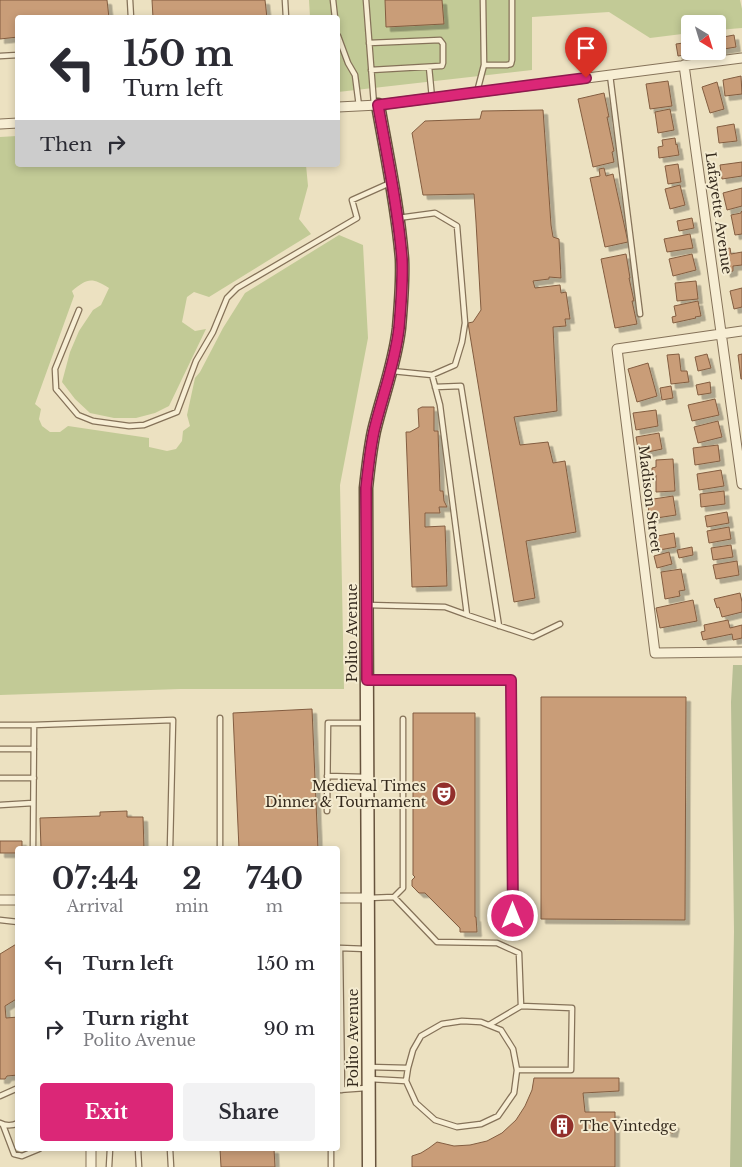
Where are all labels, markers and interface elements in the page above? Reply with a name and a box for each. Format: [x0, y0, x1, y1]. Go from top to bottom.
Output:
north arrow [681, 15, 726, 60]
map controls [681, 15, 726, 60]
pin [565, 27, 607, 78]
text: 150 m [123, 32, 234, 75]
icon: arrive [572, 34, 600, 62]
icon: left [40, 35, 105, 100]
text: Turn left [123, 75, 223, 102]
icon: right [102, 130, 130, 158]
text: Then [40, 133, 92, 156]
street label: Lafayette Avenue [702, 151, 736, 275]
street label: Madison Street [634, 444, 666, 555]
street label: Polito Avenue [343, 584, 361, 682]
place label: Medieval Times Dinner & Tournament [265, 777, 427, 811]
theatre icon: Medieval Times Dinner & Tournament [431, 781, 457, 807]
text: 07:44 [52, 860, 138, 897]
text: 2 [182, 860, 202, 897]
text: 740 [246, 860, 303, 897]
position arrow [486, 889, 538, 941]
text: Arrival [67, 896, 123, 916]
text: min [175, 896, 209, 916]
text: m [266, 896, 283, 916]
icon: left [40, 950, 68, 978]
text: Turn left [83, 952, 174, 975]
text: 150 m [256, 952, 315, 975]
street label: Polito Avenue [344, 989, 362, 1087]
text: Turn right [83, 1007, 189, 1030]
icon: right [40, 1015, 68, 1043]
text: 90 m [263, 1017, 315, 1040]
text: Polito Avenue [83, 1030, 196, 1050]
button: Exit [40, 1083, 173, 1141]
button: Share [183, 1083, 315, 1141]
building icon: The Vintedge [549, 1113, 575, 1139]
place label: The Vintedge [580, 1117, 677, 1135]

